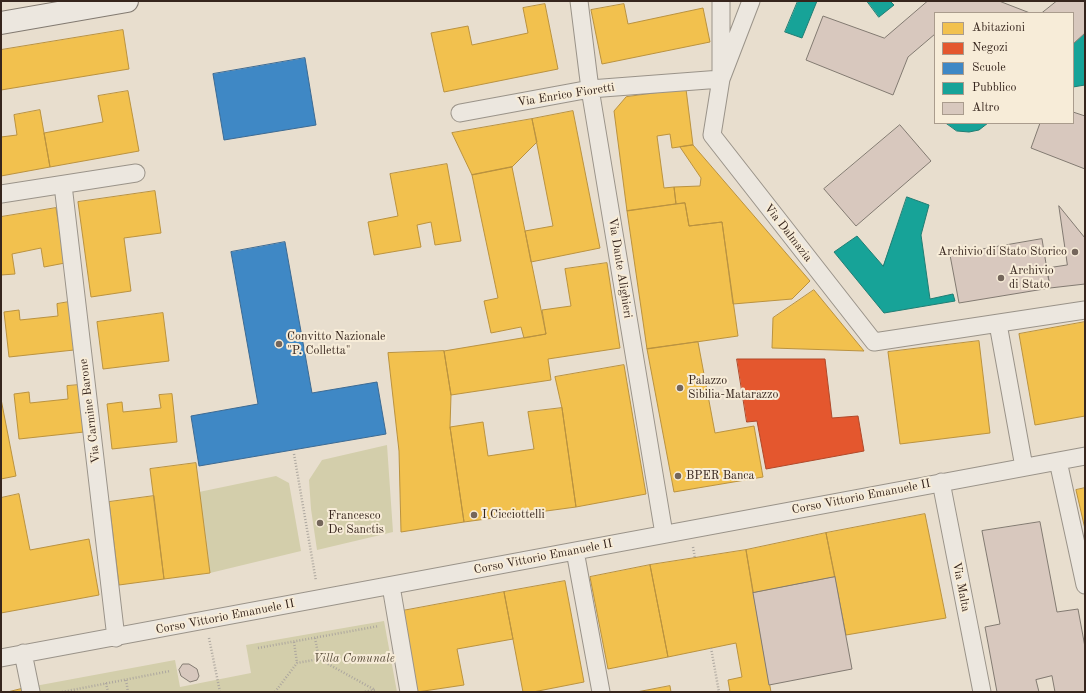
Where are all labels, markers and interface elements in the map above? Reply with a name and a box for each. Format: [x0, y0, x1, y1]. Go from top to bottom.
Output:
legend [934, 12, 1074, 124]
text: Abitazioni [972, 22, 1025, 34]
text: Negozi [972, 42, 1008, 54]
text: Scuole [972, 62, 1006, 74]
street label: Via Enrico Fioretti [516, 80, 616, 110]
text: Pubblico [972, 82, 1017, 94]
text: Altro [972, 102, 999, 114]
street label: Via Dalmazia [761, 201, 815, 265]
street label: Via Dante Alighieri [605, 217, 635, 319]
place label: Archivio di Stato Storico [938, 245, 1067, 259]
marker: Archivio di Stato Storico [1070, 247, 1080, 257]
place label: Archivio di Stato [1009, 264, 1054, 292]
marker: Archivio di Stato [996, 273, 1006, 283]
place label: Convitto Nazionale "P. Colletta" [287, 330, 386, 358]
marker: Convitto Nazionale "P. Colletta" [274, 339, 284, 349]
street label: Via Carmine Barone [76, 358, 104, 464]
place label: Palazzo Sibilia-Matarazzo [688, 374, 778, 402]
marker: Palazzo Sibilia-Matarazzo [675, 383, 685, 393]
place label: BPER Banca [686, 469, 755, 483]
marker: BPER Banca [673, 471, 683, 481]
street label: Corso Vittorio Emanuele II [790, 476, 932, 518]
place label: I Cicciottelli [482, 508, 545, 522]
place label: Francesco De Sanctis [328, 509, 384, 537]
marker: I Cicciottelli [469, 510, 479, 520]
marker: Francesco De Sanctis [315, 518, 325, 528]
street label: Corso Vittorio Emanuele II [472, 536, 614, 578]
street label: Via Malta [949, 561, 973, 613]
street label: Corso Vittorio Emanuele II [154, 596, 296, 638]
park label: Villa Comunale [313, 652, 395, 666]

